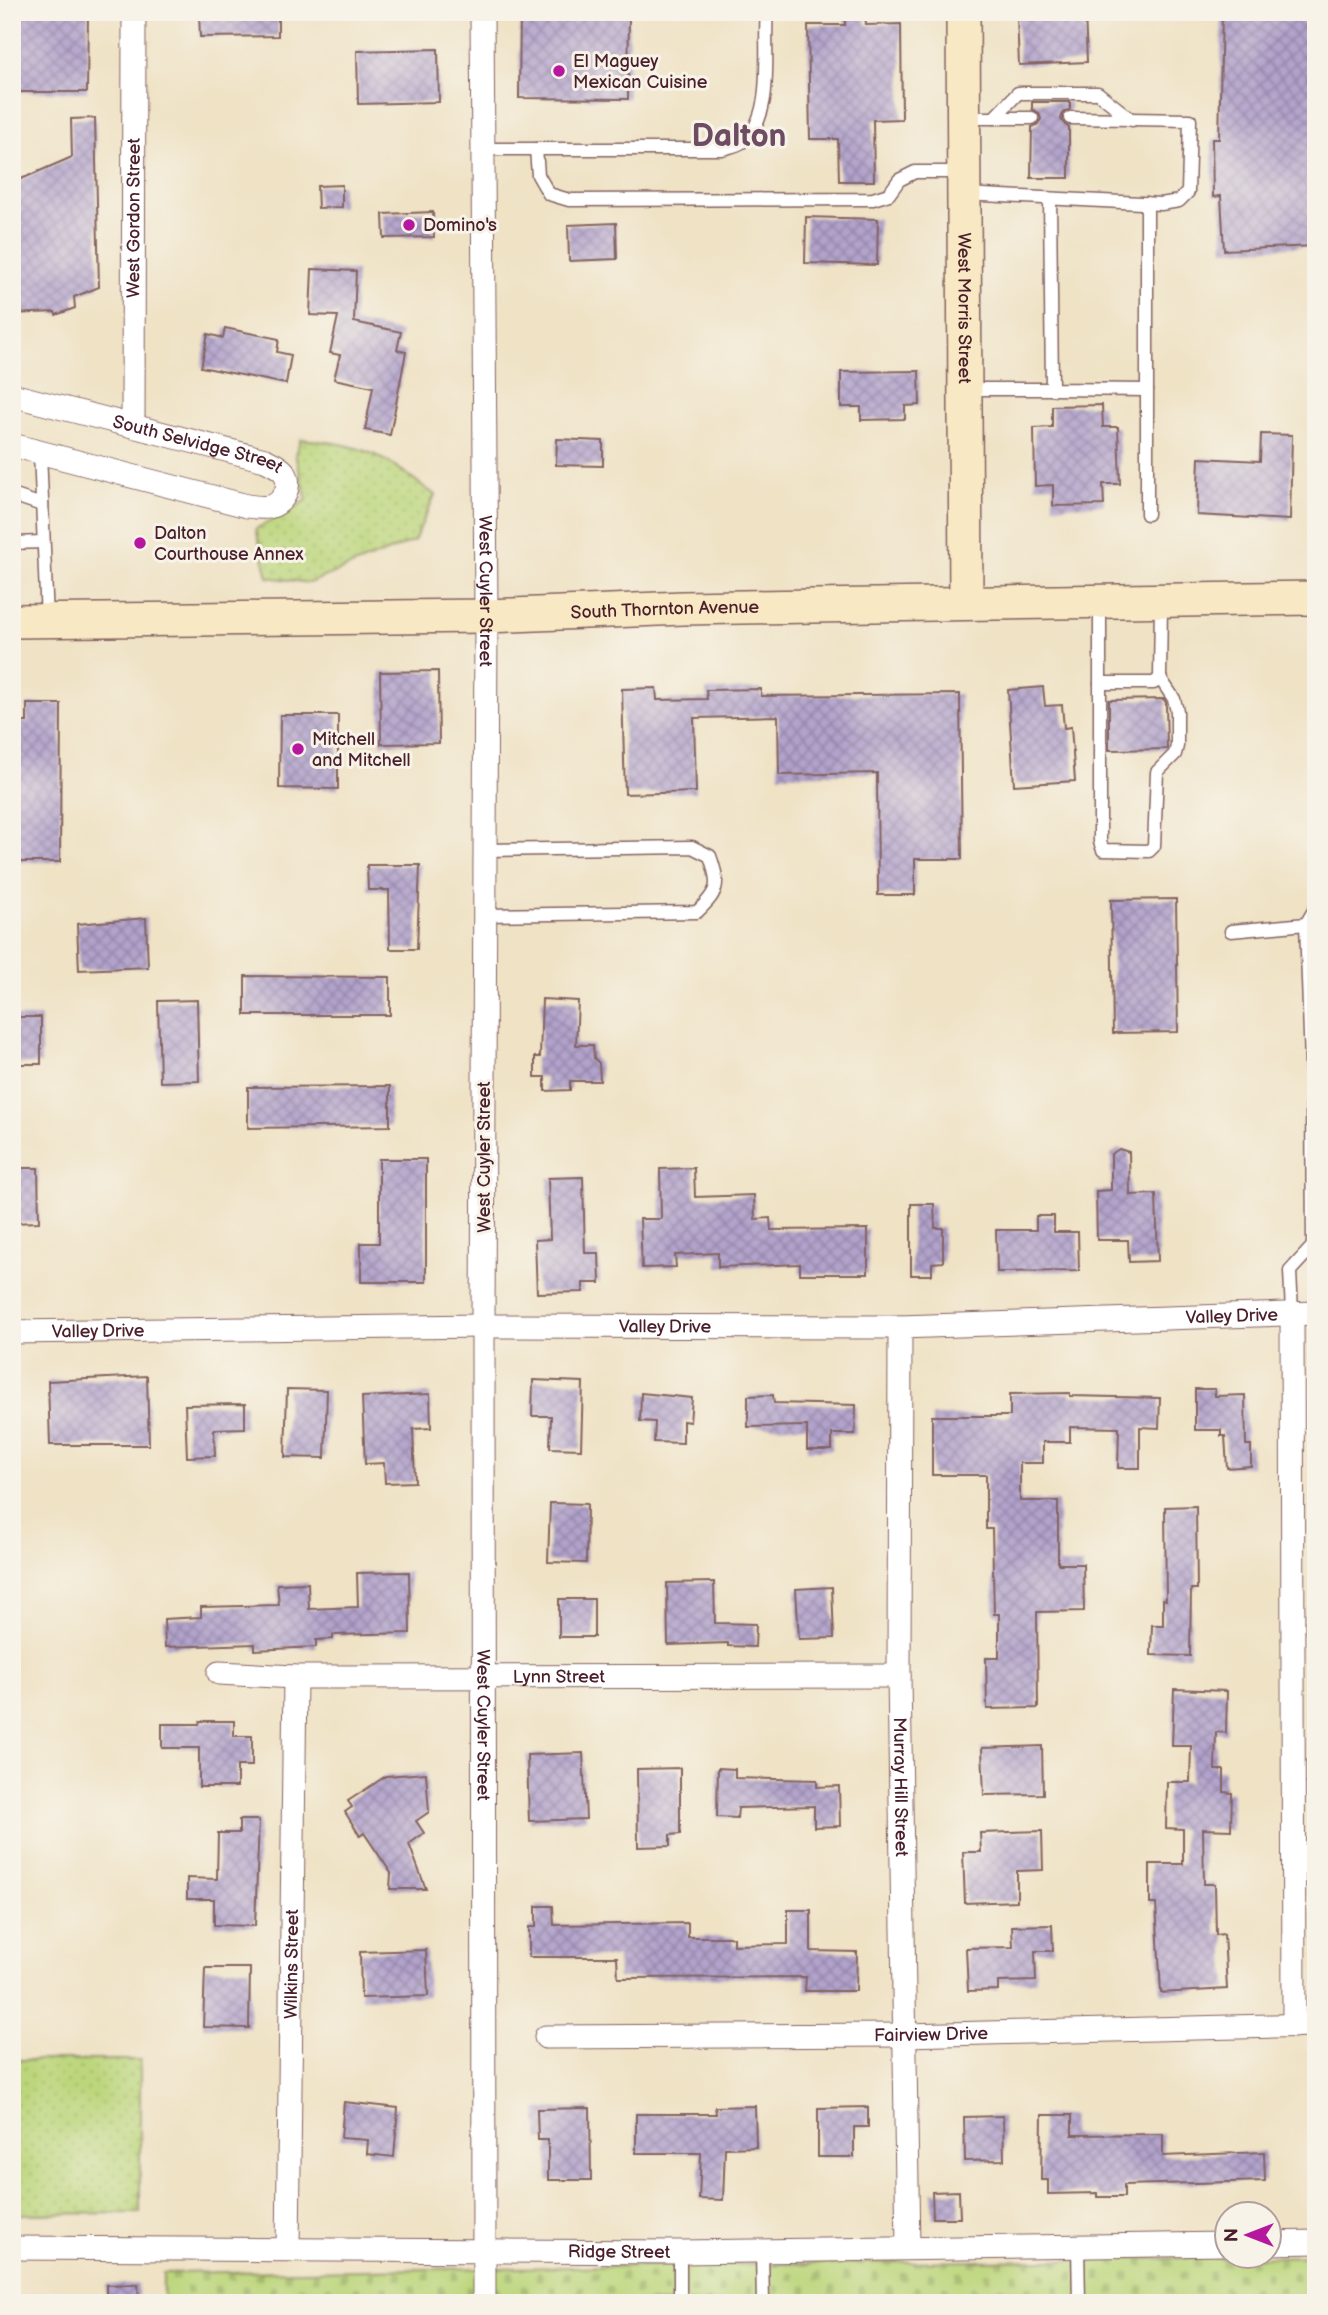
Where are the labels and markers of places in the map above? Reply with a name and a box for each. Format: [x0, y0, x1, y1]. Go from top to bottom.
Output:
place label: El Maguey Mexican Cuisine [573, 51, 708, 93]
marker: El Maguey Mexican Cuisine [551, 63, 567, 79]
place label: Domino's [423, 215, 497, 236]
marker: Domino's [401, 217, 417, 233]
place label: Dalton Courthouse Annex [154, 523, 304, 565]
marker: Dalton Courthouse Annex [132, 535, 148, 551]
place label: Mitchell and Mitchell [312, 729, 410, 771]
marker: Mitchell and Mitchell [290, 741, 306, 757]

